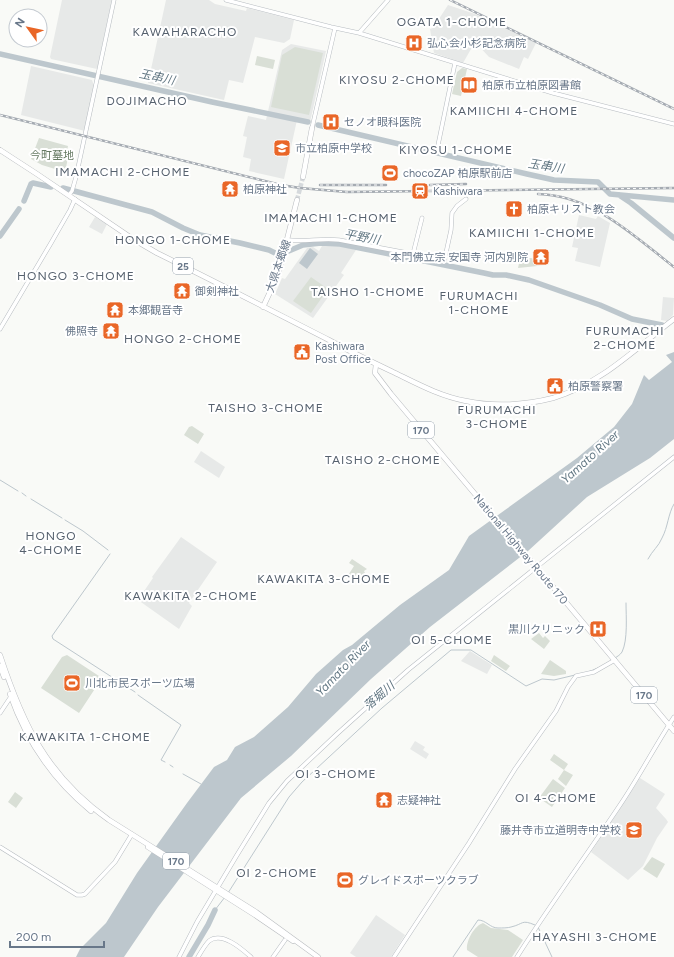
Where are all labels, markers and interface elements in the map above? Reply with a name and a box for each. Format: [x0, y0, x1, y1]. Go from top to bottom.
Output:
north arrow [8, 8, 48, 48]
district label: OGATA 1-CHOME [397, 15, 507, 29]
text: N [12, 16, 28, 30]
district label: KAWAHARACHO [133, 25, 237, 39]
hospital icon: 弘心会小杉記念病院 [404, 33, 424, 53]
place label: 弘心会小杉記念病院 [427, 37, 526, 50]
water label: 玉串川 [138, 66, 178, 88]
district label: KIYOSU 2-CHOME [339, 73, 455, 87]
library icon: 柏原市立柏原図書館 [459, 75, 479, 95]
place label: 柏原市立柏原図書館 [482, 79, 581, 92]
district label: DOJIMACHO [107, 94, 188, 108]
district label: KAMIICHI 4-CHOME [450, 104, 578, 118]
hospital icon: セノオ眼科医院 [321, 112, 341, 132]
place label: セノオ眼科医院 [344, 116, 421, 129]
school or university icon: 市立柏原中学校 [272, 138, 292, 158]
place label: 市立柏原中学校 [295, 142, 372, 155]
district label: KIYOSU 1-CHOME [399, 143, 513, 157]
park label: 今町墓地 [30, 149, 74, 162]
water label: 玉串川 [527, 156, 567, 176]
sports icon: chocoZAP 柏原駅前店 [380, 163, 400, 183]
district label: IMAMACHI 2-CHOME [55, 165, 191, 179]
place label: chocoZAP 柏原駅前店 [403, 167, 512, 180]
temple icon: 柏原神社 [220, 179, 240, 199]
station icon: Kashiwara [410, 181, 430, 201]
place label: 柏原神社 [243, 183, 287, 196]
place label: Kashiwara [433, 185, 482, 198]
church icon: 柏原キリスト教会 [504, 199, 524, 219]
place label: 柏原キリスト教会 [527, 203, 615, 216]
district label: IMAMACHI 1-CHOME [264, 211, 398, 225]
district label: KAMIICHI 1-CHOME [469, 226, 595, 240]
water label: 平野川 [343, 227, 383, 247]
district label: HONGO 1-CHOME [115, 233, 231, 247]
street label: 大県本郷線 [263, 238, 294, 294]
temple icon: 本門佛立宗 安国寺 河内別院 [531, 247, 551, 267]
place label: 本門佛立宗 安国寺 河内別院 [391, 251, 528, 264]
road number: 25 [173, 258, 193, 274]
district label: HONGO 3-CHOME [17, 269, 135, 283]
temple icon: 御剣神社 [172, 281, 192, 301]
place label: 御剣神社 [194, 285, 239, 298]
district label: TAISHO 1-CHOME [311, 285, 425, 299]
district label: FURUMACHI 1-CHOME [440, 289, 518, 317]
temple icon: 本郷観音寺 [105, 300, 125, 320]
place label: 本郷観音寺 [128, 304, 183, 317]
temple icon: 佛照寺 [101, 321, 121, 341]
district label: FURUMACHI 2-CHOME [586, 324, 664, 352]
place label: 佛照寺 [65, 325, 98, 338]
district label: HONGO 2-CHOME [124, 332, 242, 346]
place label: Kashiwara Post Office [315, 340, 371, 366]
public building icon: Kashiwara Post Office [292, 342, 312, 362]
public building icon: 柏原警察署 [545, 376, 565, 396]
place label: 柏原警察署 [568, 380, 623, 393]
district label: TAISHO 3-CHOME [208, 401, 324, 415]
district label: FURUMACHI 3-CHOME [458, 403, 536, 431]
road number: 170 [408, 422, 434, 438]
water label: Yamato River [558, 427, 622, 486]
district label: TAISHO 2-CHOME [325, 453, 441, 467]
street label: National Highway Route 170 [471, 492, 571, 607]
district label: HONGO 4-CHOME [19, 529, 83, 557]
district label: KAWAKITA 3-CHOME [257, 572, 391, 586]
district label: KAWAKITA 2-CHOME [124, 589, 258, 603]
hospital icon: 黒川クリニック [588, 619, 608, 639]
place label: 黒川クリニック [508, 623, 585, 636]
district label: OI 5-CHOME [411, 633, 493, 647]
water label: Yamato River [313, 636, 374, 699]
sports icon: 川北市民スポーツ広場 [62, 673, 82, 693]
place label: 川北市民スポーツ広場 [85, 677, 195, 690]
water label: 落堀川 [361, 678, 399, 713]
road number: 170 [631, 687, 657, 703]
district label: KAWAKITA 1-CHOME [19, 730, 151, 744]
district label: OI 3-CHOME [295, 767, 377, 781]
temple icon: 志疑神社 [374, 790, 394, 810]
district label: OI 4-CHOME [515, 791, 597, 805]
place label: 志疑神社 [397, 794, 441, 807]
school or university icon: 藤井寺市立道明寺中学校 [624, 820, 644, 840]
place label: 藤井寺市立道明寺中学校 [500, 824, 621, 837]
road number: 170 [163, 853, 189, 869]
district label: OI 2-CHOME [236, 866, 318, 880]
sports icon: グレイドスポーツクラブ [335, 870, 355, 890]
place label: グレイドスポーツクラブ [358, 874, 479, 887]
scale bar [10, 923, 104, 949]
text: 200 m [16, 930, 51, 944]
district label: HAYASHI 3-CHOME [532, 930, 658, 944]

